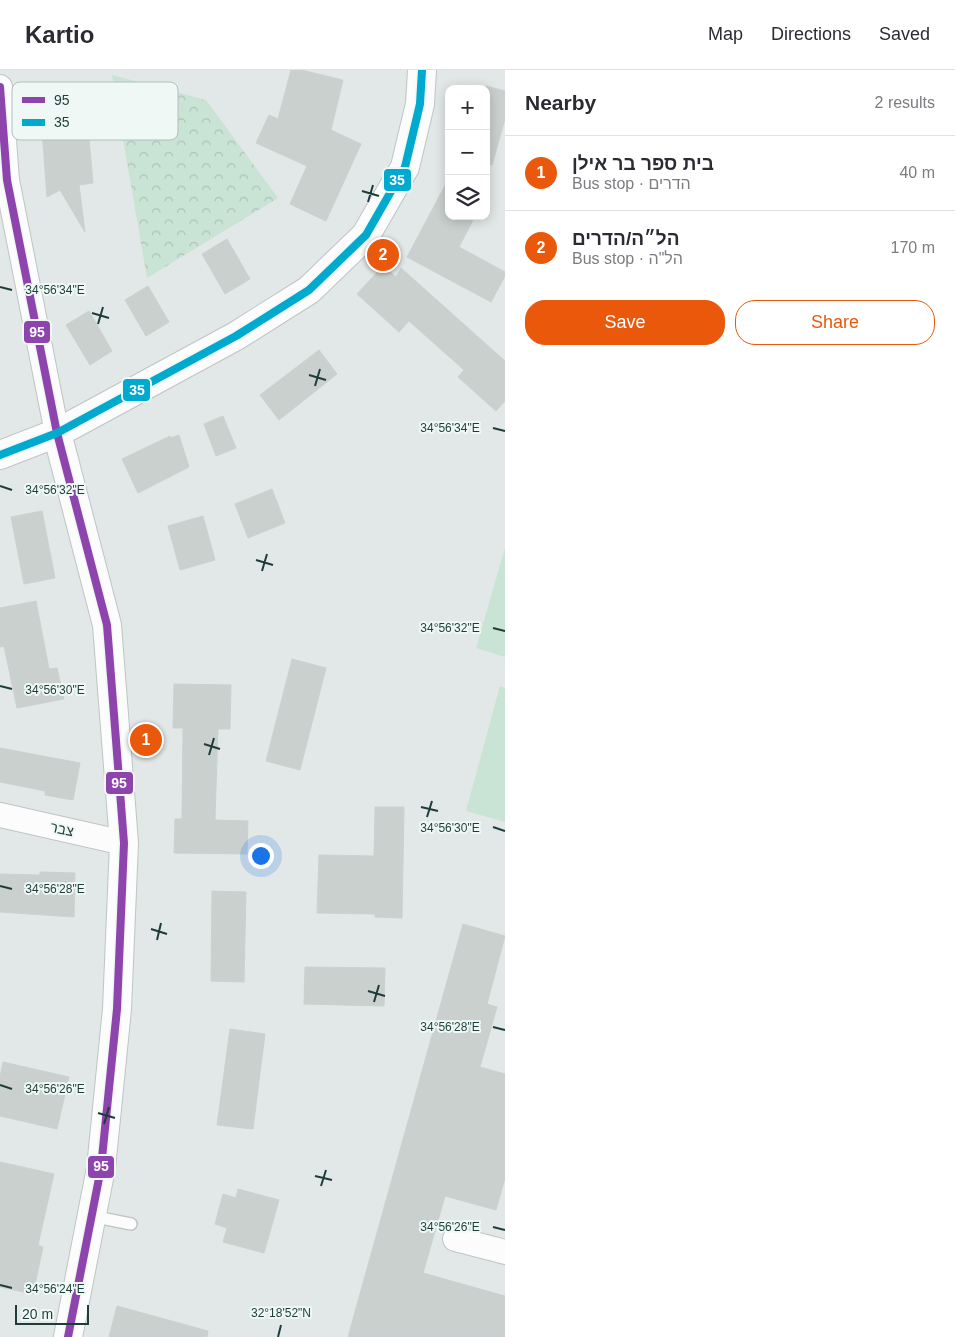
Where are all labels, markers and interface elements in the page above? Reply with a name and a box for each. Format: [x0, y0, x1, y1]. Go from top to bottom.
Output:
text: Kartio [25, 21, 94, 48]
text: Map [708, 24, 743, 44]
text: Directions [771, 24, 851, 44]
text: Saved [879, 24, 930, 44]
legend [12, 82, 178, 140]
map controls [445, 85, 490, 220]
button: + [445, 85, 490, 130]
text: Nearby [525, 91, 596, 114]
text: 95 [54, 92, 70, 108]
text: 2 results [875, 94, 935, 111]
text: 35 [54, 114, 70, 130]
button: − [445, 130, 490, 175]
text: בית ספר בר אילן [572, 153, 714, 174]
text: 1 [537, 164, 545, 181]
text: 40 m [899, 164, 935, 181]
line badge: 35 [383, 168, 412, 192]
text: 35 [389, 172, 405, 188]
button: layers [445, 175, 490, 220]
text: Bus stop · הדרים [572, 175, 691, 192]
text: הל״ה/הדרים [572, 228, 680, 249]
pin: 2 [367, 236, 399, 274]
text: 2 [537, 239, 545, 256]
text: 170 m [891, 239, 935, 256]
text: Bus stop · הל"ה [572, 250, 683, 267]
text: 34°56'34"E [25, 283, 85, 297]
button: Save [525, 300, 725, 345]
button: Share [735, 300, 935, 345]
line badge: 95 [23, 320, 51, 344]
text: 95 [29, 324, 45, 340]
line badge: 35 [122, 378, 151, 402]
text: 35 [129, 382, 145, 398]
text: 34°56'34"E [420, 421, 480, 435]
text: 34°56'32"E [25, 483, 85, 497]
text: 34°56'32"E [420, 621, 480, 635]
text: 34°56'30"E [25, 683, 85, 697]
pin: 1 [130, 721, 162, 759]
line badge: 95 [105, 771, 134, 795]
text: 95 [111, 775, 127, 791]
street label: צבר [49, 819, 76, 840]
text: 34°56'30"E [420, 821, 480, 835]
your location [248, 843, 274, 869]
text: 34°56'28"E [25, 882, 85, 896]
text: 34°56'28"E [420, 1020, 480, 1034]
text: 34°56'26"E [25, 1082, 85, 1096]
line badge: 95 [87, 1155, 115, 1179]
text: 95 [93, 1158, 109, 1174]
text: 34°56'26"E [420, 1220, 480, 1234]
text: 34°56'24"E [25, 1282, 85, 1296]
scale bar [15, 1302, 89, 1325]
text: 20 m [22, 1306, 53, 1322]
text: 32°18'52"N [251, 1306, 311, 1320]

